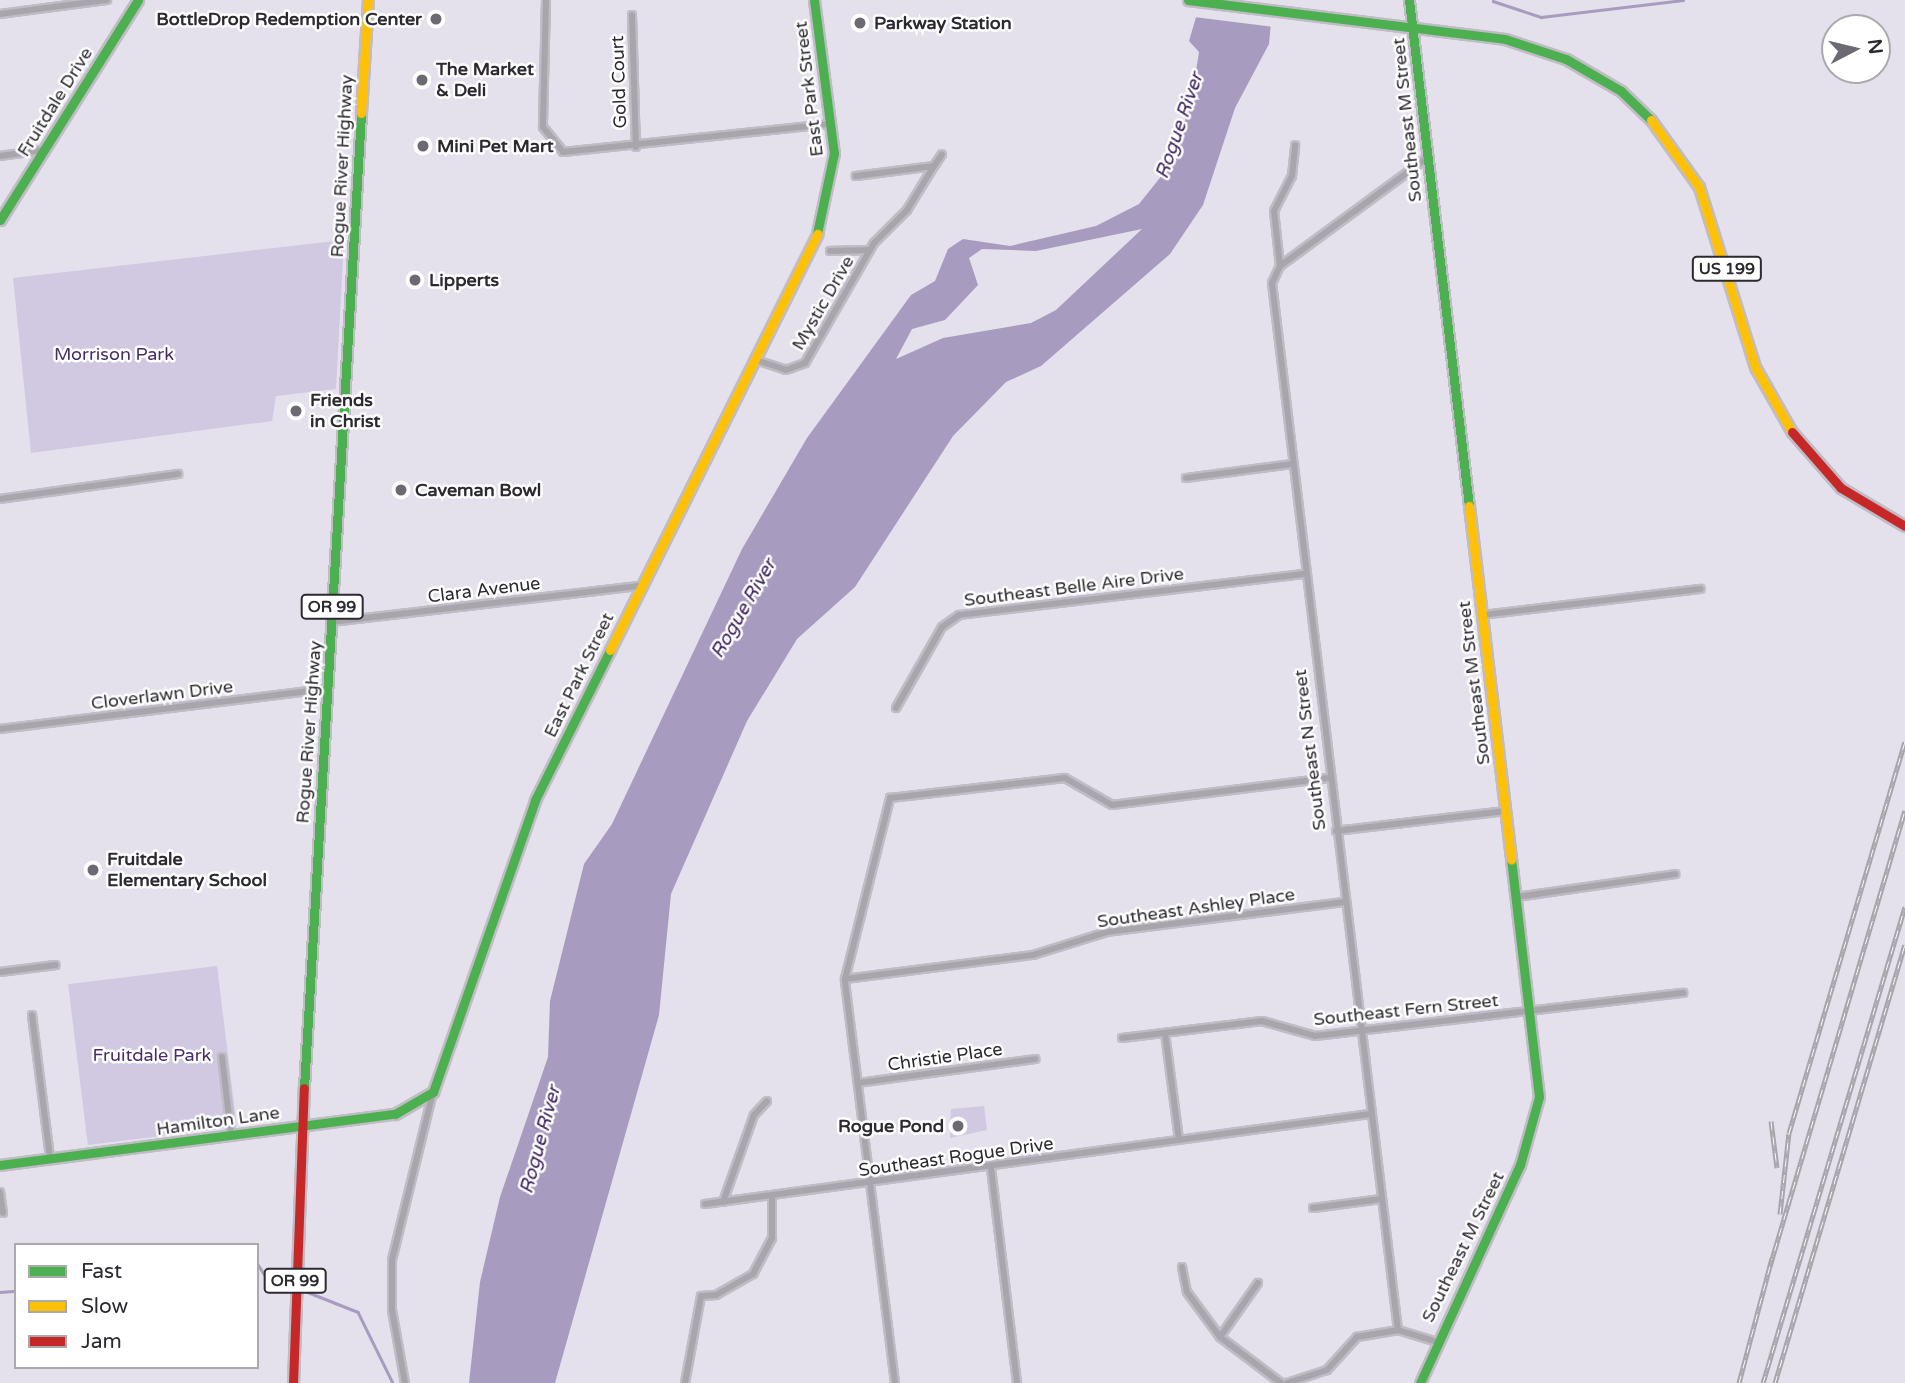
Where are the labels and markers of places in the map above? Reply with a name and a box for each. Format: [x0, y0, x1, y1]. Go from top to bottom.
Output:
place label: BottleDrop Redemption Center [156, 8, 422, 30]
marker: BottleDrop Redemption Center [428, 11, 444, 27]
place label: Parkway Station [874, 12, 1012, 34]
marker: Parkway Station [852, 15, 868, 31]
place label: The Market & Deli [436, 59, 534, 102]
marker: The Market & Deli [414, 72, 430, 88]
place label: Mini Pet Mart [437, 135, 554, 157]
marker: Mini Pet Mart [415, 138, 431, 154]
place label: Lipperts [429, 269, 499, 291]
marker: Lipperts [407, 272, 423, 288]
place label: Friends in Christ [310, 390, 380, 432]
marker: Friends in Christ [288, 403, 304, 419]
place label: Caveman Bowl [415, 479, 541, 501]
marker: Caveman Bowl [393, 482, 409, 498]
place label: Fruitdale Elementary School [107, 849, 267, 892]
marker: Fruitdale Elementary School [85, 862, 101, 878]
place label: Rogue Pond [838, 1115, 944, 1137]
marker: Rogue Pond [950, 1118, 966, 1134]

